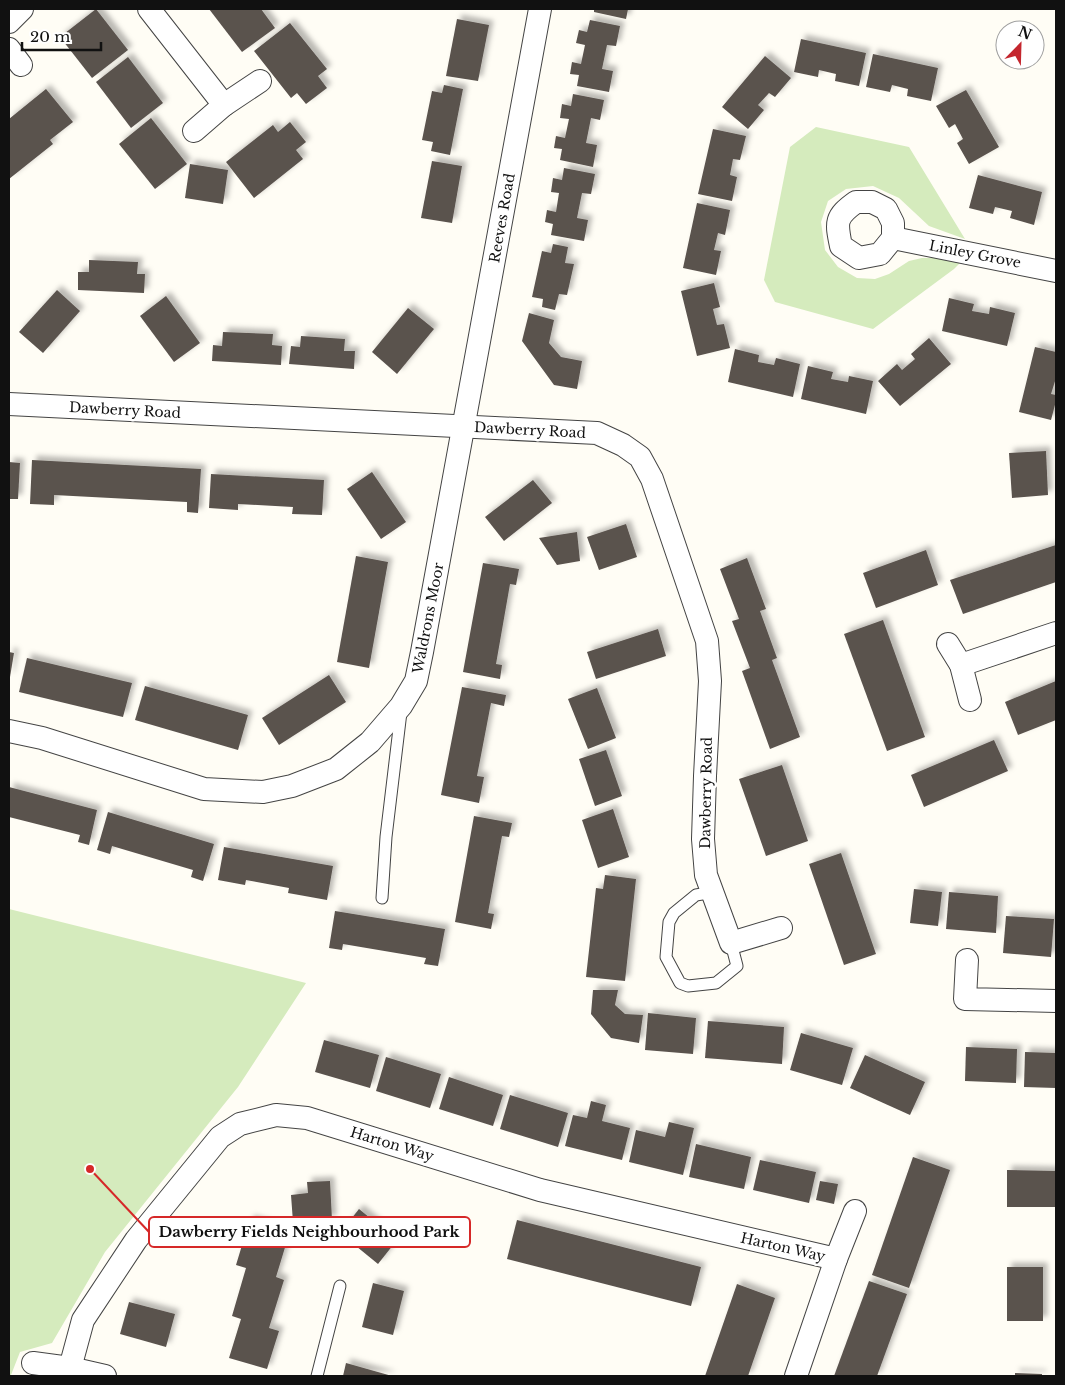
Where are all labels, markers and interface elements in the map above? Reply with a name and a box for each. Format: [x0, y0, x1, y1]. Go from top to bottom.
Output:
scale bar [22, 20, 101, 52]
north arrow [995, 20, 1045, 70]
text: N [1016, 22, 1035, 44]
text: 20 m [30, 27, 70, 46]
street label: Reeves Road [485, 171, 519, 264]
street label: Linley Grove [927, 236, 1023, 272]
street label: Dawberry Road [69, 398, 182, 422]
street label: Dawberry Road [474, 418, 587, 442]
street label: Waldrons Moor [408, 561, 448, 676]
street label: Dawberry Road [696, 736, 716, 849]
street label: Harton Way [348, 1123, 436, 1165]
callout: Dawberry Fields Neighbourhood Park [149, 1217, 470, 1247]
text: Dawberry Fields Neighbourhood Park [158, 1222, 461, 1241]
street label: Harton Way [739, 1228, 827, 1266]

